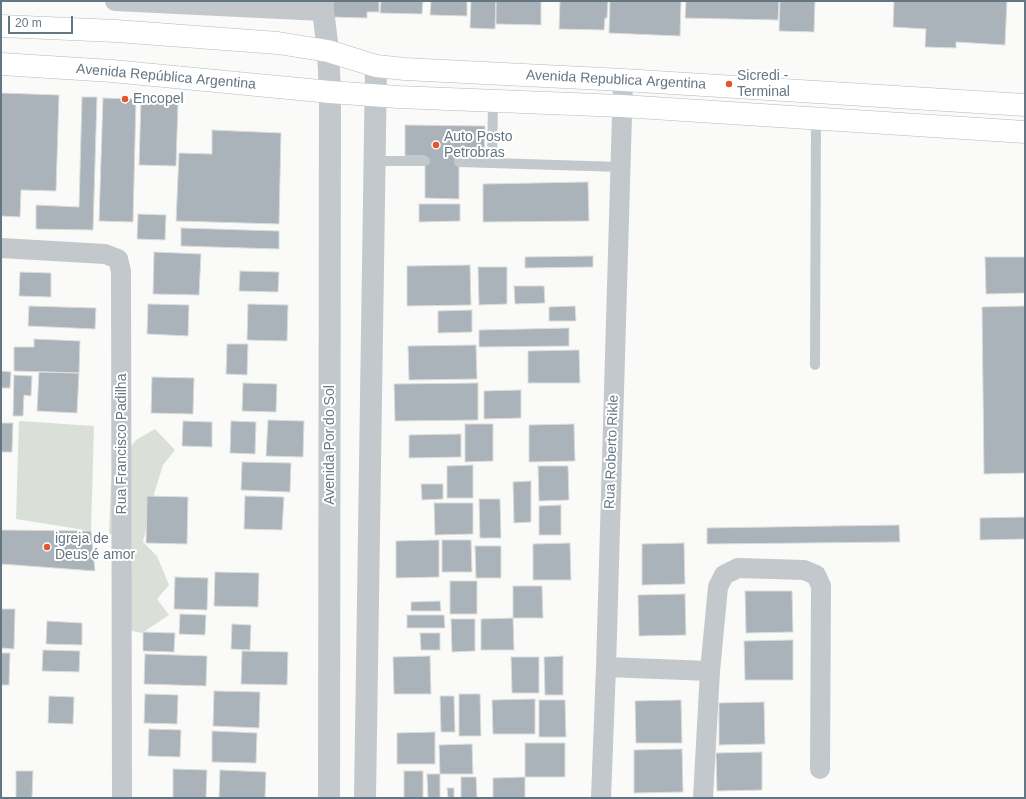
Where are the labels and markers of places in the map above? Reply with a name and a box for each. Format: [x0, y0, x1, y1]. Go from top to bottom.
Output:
place label: Sicredi - Terminal [737, 68, 790, 100]
marker: Sicredi - Terminal [724, 79, 734, 89]
place label: Encopel [133, 91, 184, 107]
marker: Encopel [120, 94, 130, 104]
place label: Auto Posto Petrobras [444, 129, 512, 162]
marker: Auto Posto Petrobras [431, 140, 441, 150]
place label: igreja de Deus é amor [55, 531, 135, 564]
marker: igreja de Deus é amor [42, 542, 52, 552]

